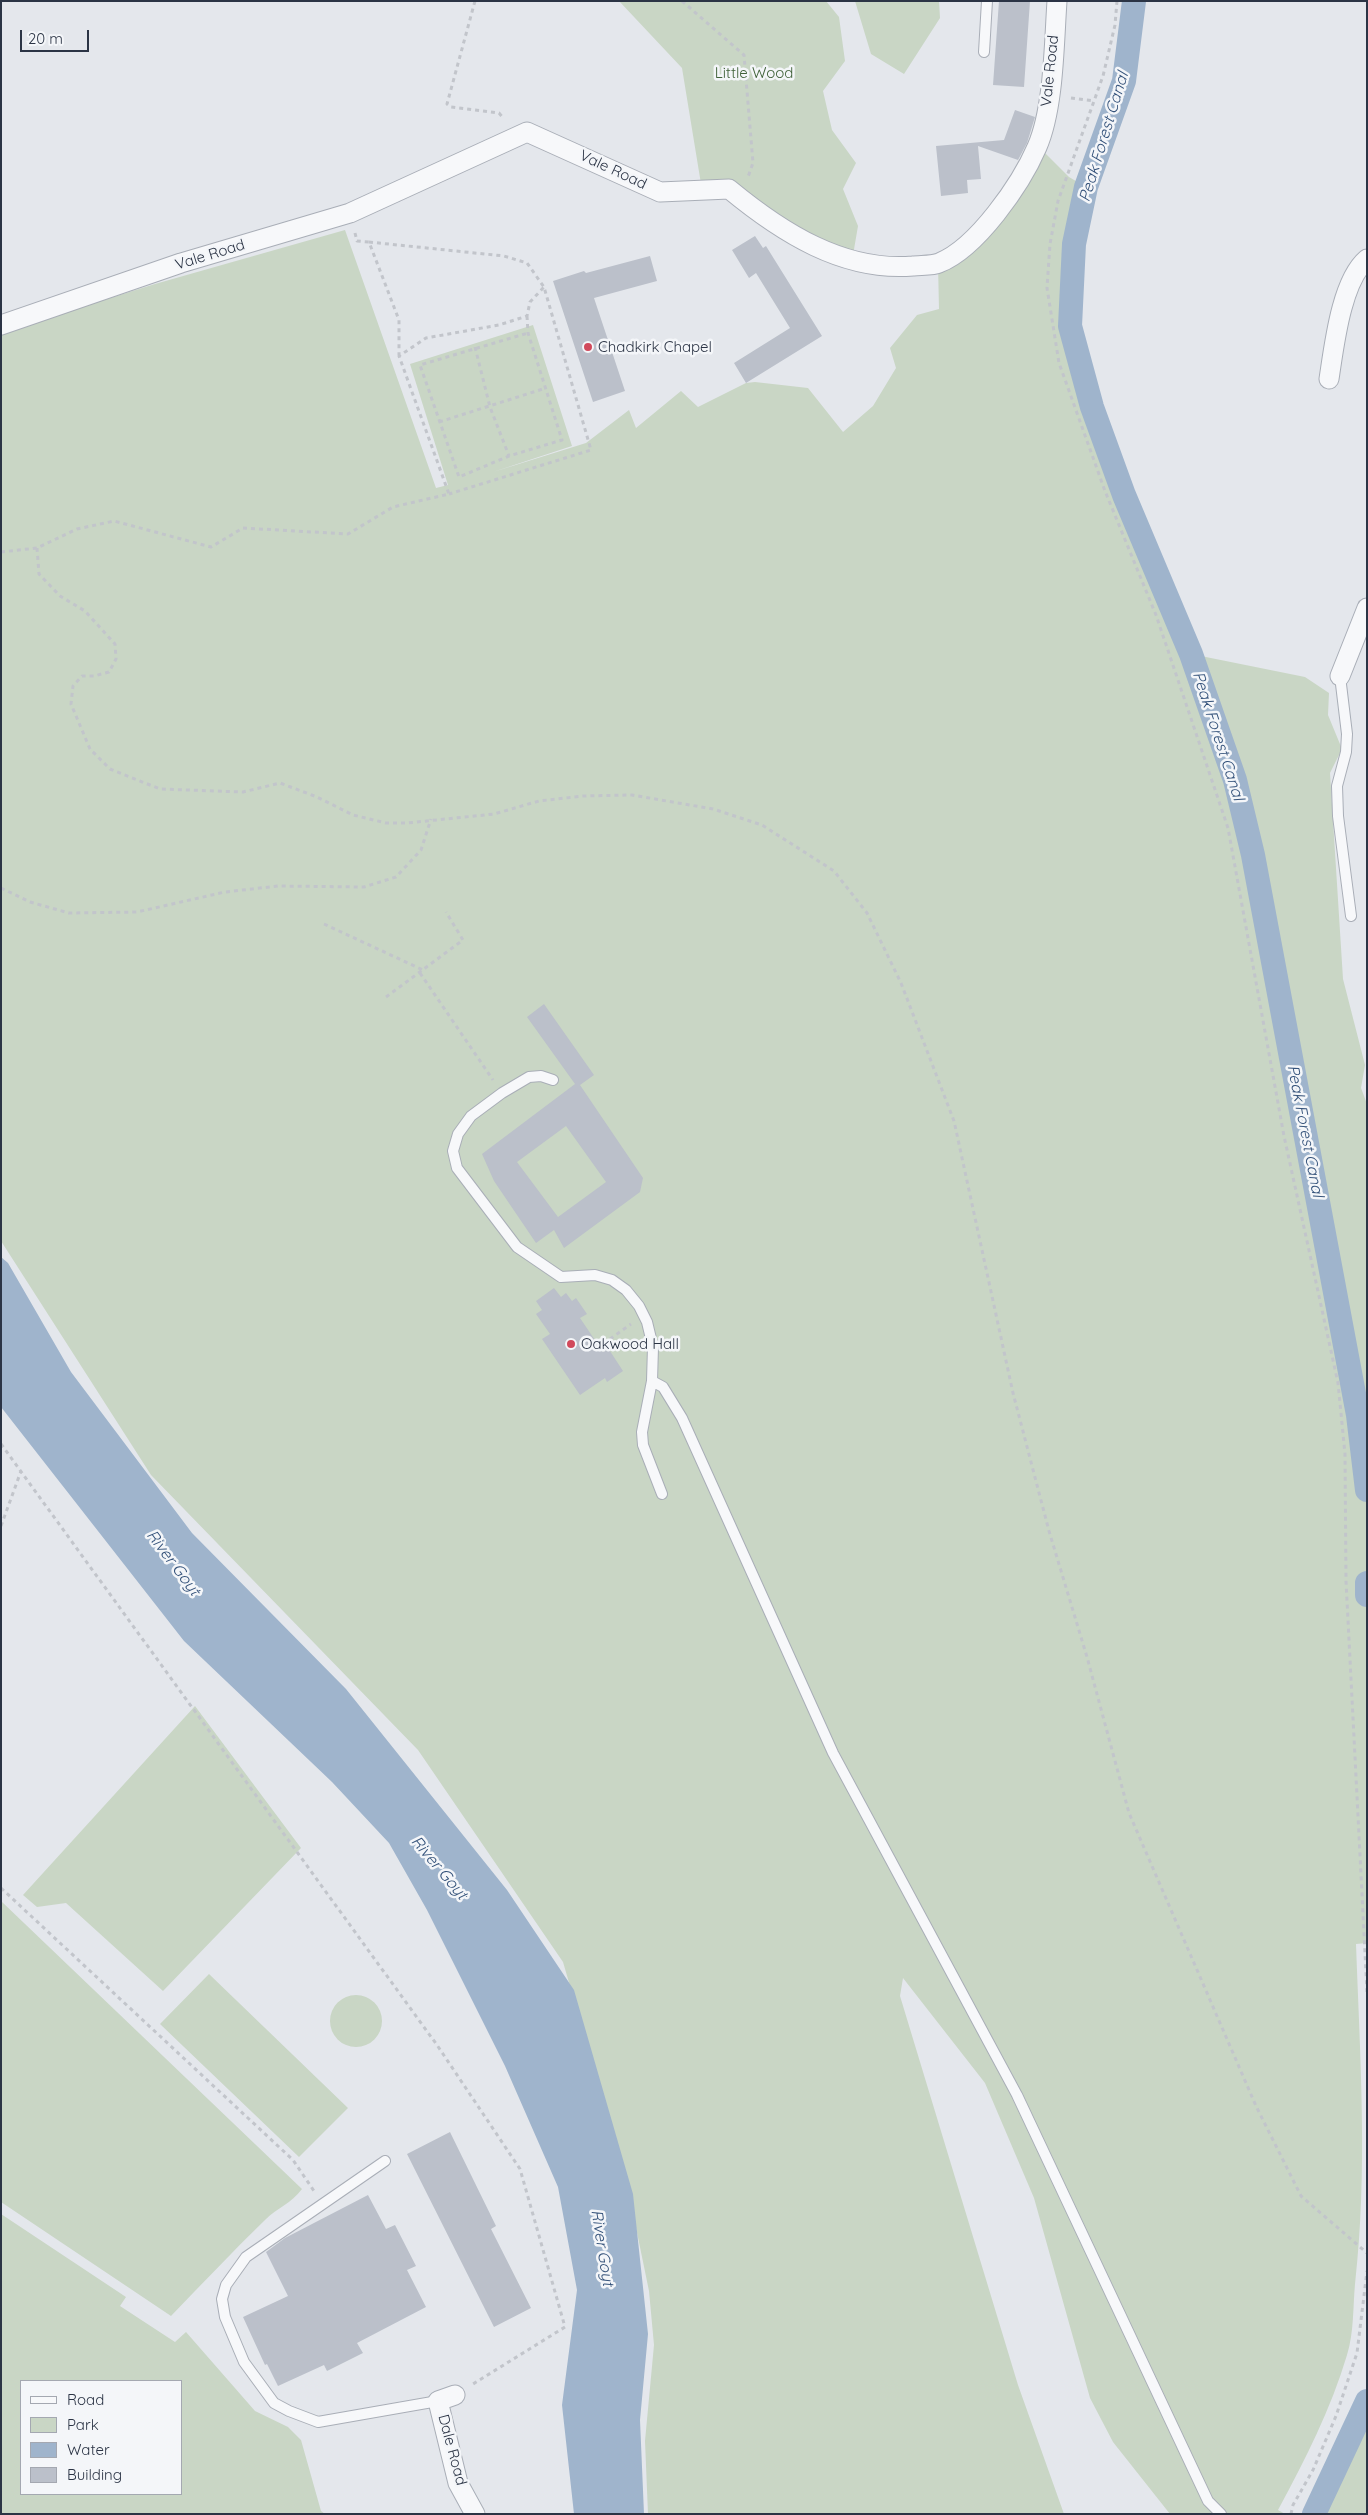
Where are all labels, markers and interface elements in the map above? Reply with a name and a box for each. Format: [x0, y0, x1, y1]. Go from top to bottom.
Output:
scale bar [22, 20, 91, 52]
text: 20 m [28, 29, 63, 48]
street label: Vale Road [1037, 34, 1063, 108]
park label: Little Wood [715, 64, 793, 82]
water label: Peak Forest Canal [1075, 70, 1133, 204]
street label: Vale Road [577, 147, 649, 193]
street label: Vale Road [173, 236, 247, 274]
place label: Chadkirk Chapel [598, 338, 712, 356]
marker: Chadkirk Chapel [582, 341, 594, 353]
water label: Peak Forest Canal [1188, 669, 1248, 803]
water label: Peak Forest Canal [1283, 1063, 1327, 1199]
place label: Oakwood Hall [581, 1335, 679, 1353]
marker: Oakwood Hall [565, 1338, 577, 1350]
water label: River Goyt [142, 1526, 204, 1600]
water label: River Goyt [407, 1832, 471, 1904]
water label: River Goyt [586, 2208, 618, 2288]
legend [20, 2380, 182, 2495]
text: Road [67, 2390, 104, 2409]
street label: Dale Road [434, 2412, 470, 2488]
text: Park [67, 2415, 99, 2434]
text: Water [67, 2440, 110, 2459]
text: Building [67, 2465, 122, 2484]

